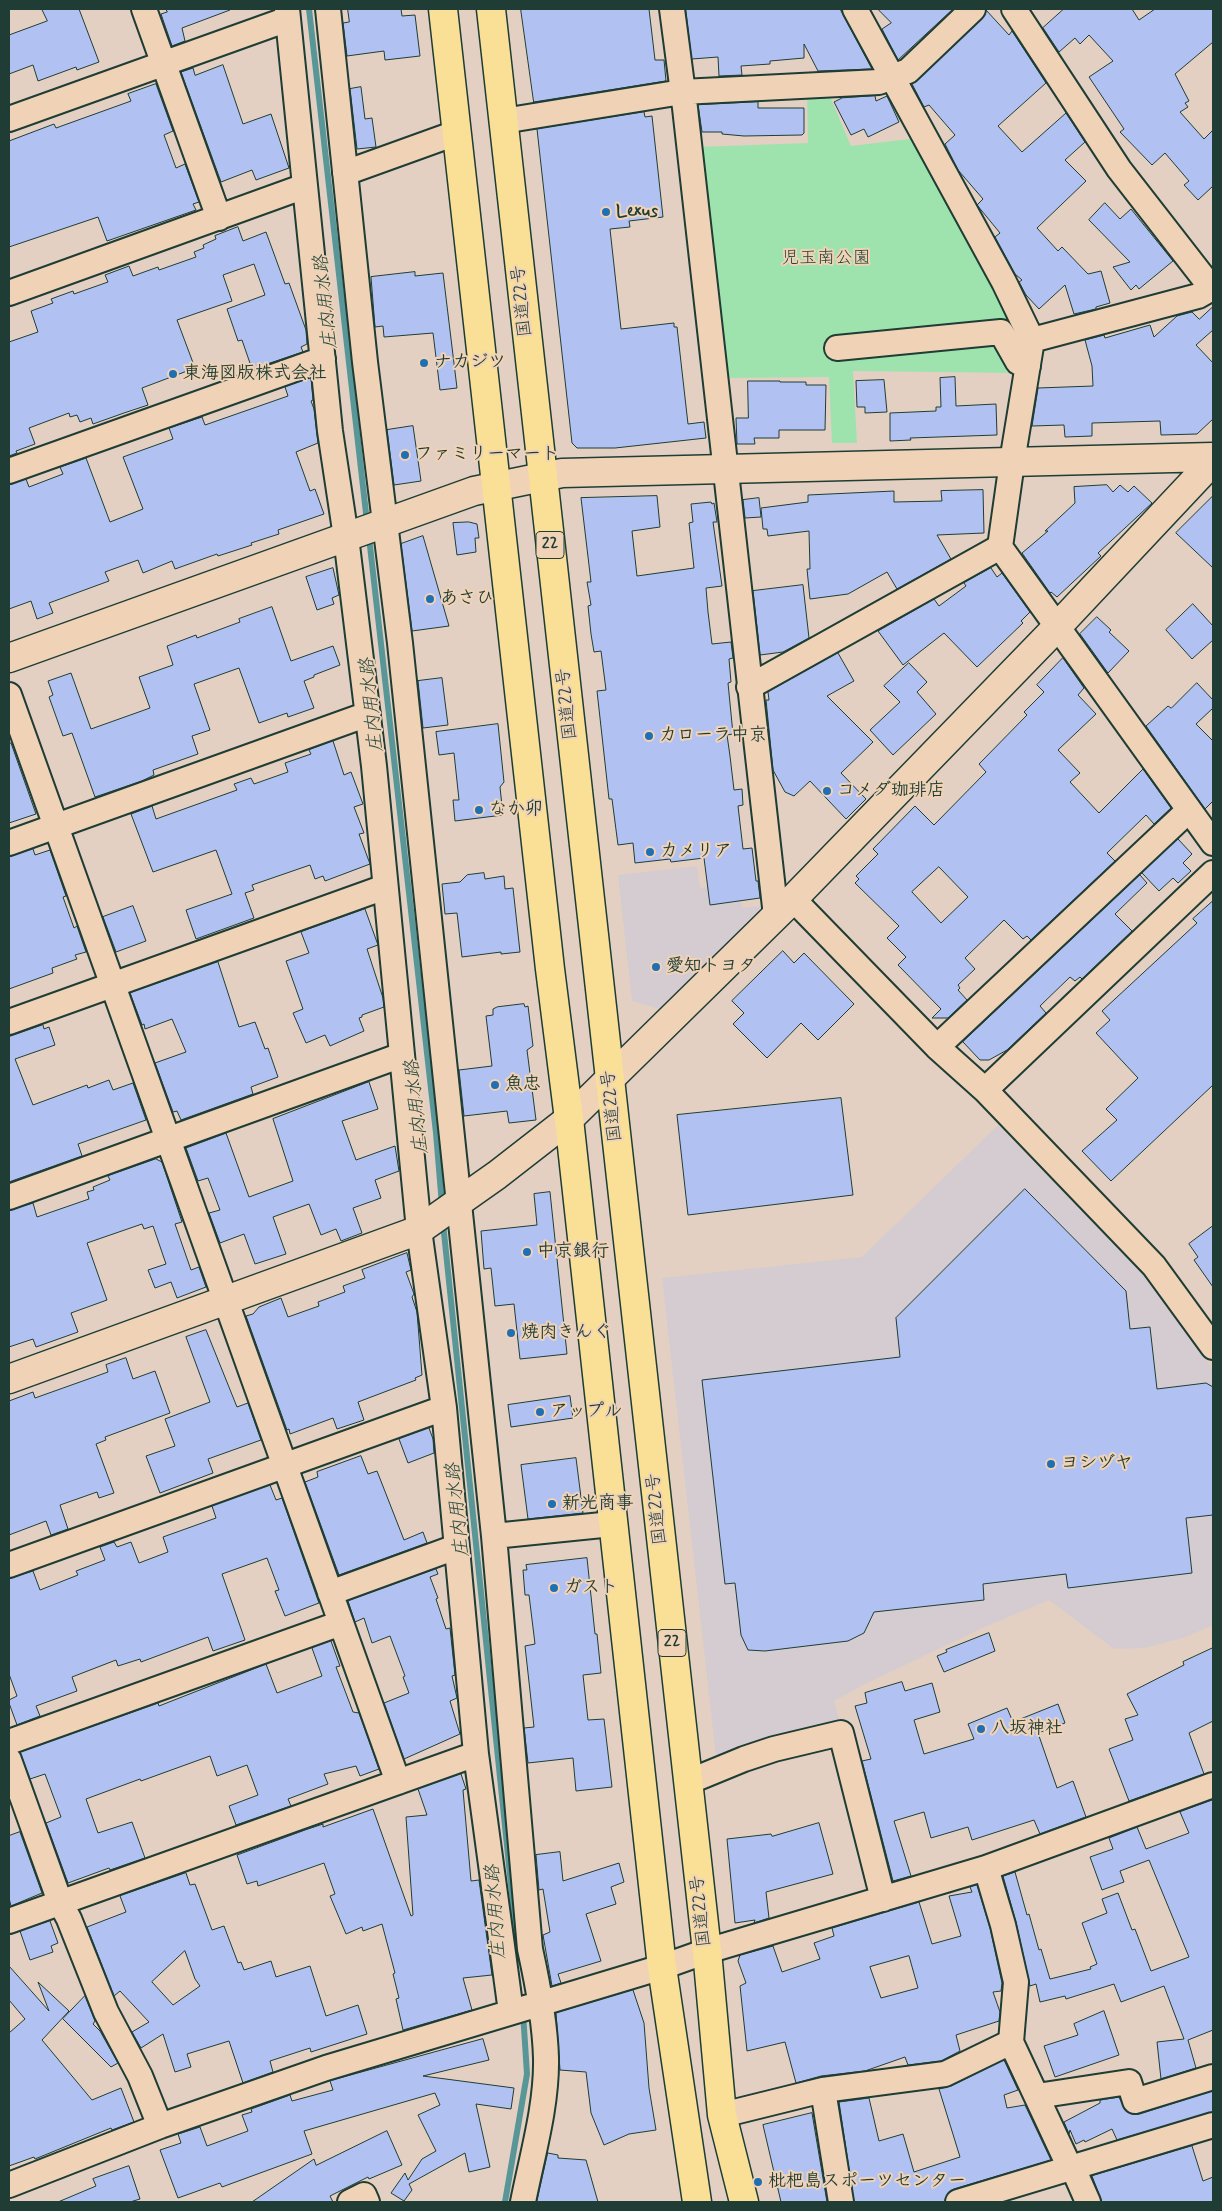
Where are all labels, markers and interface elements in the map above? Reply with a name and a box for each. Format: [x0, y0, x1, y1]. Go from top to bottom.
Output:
place label: Lexus [616, 201, 658, 223]
marker: Lexus [600, 206, 612, 218]
park label: 児玉南公園 [781, 248, 871, 270]
water label: 庄内用水路 [311, 254, 343, 350]
street label: 国道22号 [508, 264, 538, 338]
place label: ナカジツ [434, 352, 506, 374]
marker: ナカジツ [418, 357, 430, 369]
place label: 東海図版株式会社 [183, 363, 327, 385]
marker: 東海図版株式会社 [167, 368, 179, 380]
place label: ファミリーマート [415, 444, 559, 466]
marker: ファミリーマート [399, 449, 411, 461]
road number: 22 [536, 532, 564, 558]
place label: あさひ [440, 588, 494, 610]
marker: あさひ [424, 593, 436, 605]
water label: 庄内用水路 [357, 657, 389, 753]
street label: 国道22号 [553, 667, 583, 741]
place label: カローラ中京 [659, 725, 767, 747]
marker: カローラ中京 [643, 730, 655, 742]
place label: コメダ珈琲店 [837, 780, 945, 802]
marker: コメダ珈琲店 [821, 785, 833, 797]
place label: なか卯 [489, 799, 543, 821]
marker: なか卯 [473, 804, 485, 816]
place label: カメリア [660, 841, 732, 863]
marker: カメリア [644, 846, 656, 858]
place label: 愛知トヨタ [666, 956, 756, 978]
marker: 愛知トヨタ [650, 961, 662, 973]
water label: 庄内用水路 [402, 1059, 434, 1155]
street label: 国道22号 [598, 1069, 628, 1143]
place label: 魚忠 [505, 1074, 541, 1096]
marker: 魚忠 [489, 1079, 501, 1091]
place label: 中京銀行 [537, 1241, 609, 1263]
marker: 中京銀行 [521, 1246, 533, 1258]
place label: 焼肉きんぐ [521, 1322, 611, 1344]
marker: 焼肉きんぐ [505, 1327, 517, 1339]
place label: アップル [550, 1401, 622, 1423]
marker: アップル [534, 1406, 546, 1418]
place label: ヨシヅヤ [1061, 1453, 1133, 1475]
marker: ヨシヅヤ [1045, 1458, 1057, 1470]
water label: 庄内用水路 [443, 1462, 475, 1558]
street label: 国道22号 [643, 1472, 673, 1546]
place label: 新光商事 [562, 1493, 634, 1515]
marker: 新光商事 [546, 1498, 558, 1510]
place label: ガスト [564, 1577, 618, 1599]
marker: ガスト [548, 1582, 560, 1594]
road number: 22 [658, 1630, 686, 1656]
place label: 八坂神社 [991, 1718, 1063, 1740]
marker: 八坂神社 [975, 1723, 987, 1735]
water label: 庄内用水路 [482, 1864, 512, 1960]
street label: 国道22号 [687, 1874, 717, 1948]
place label: 枇杷島スポーツセンター [768, 2171, 966, 2193]
marker: 枇杷島スポーツセンター [752, 2176, 764, 2188]

